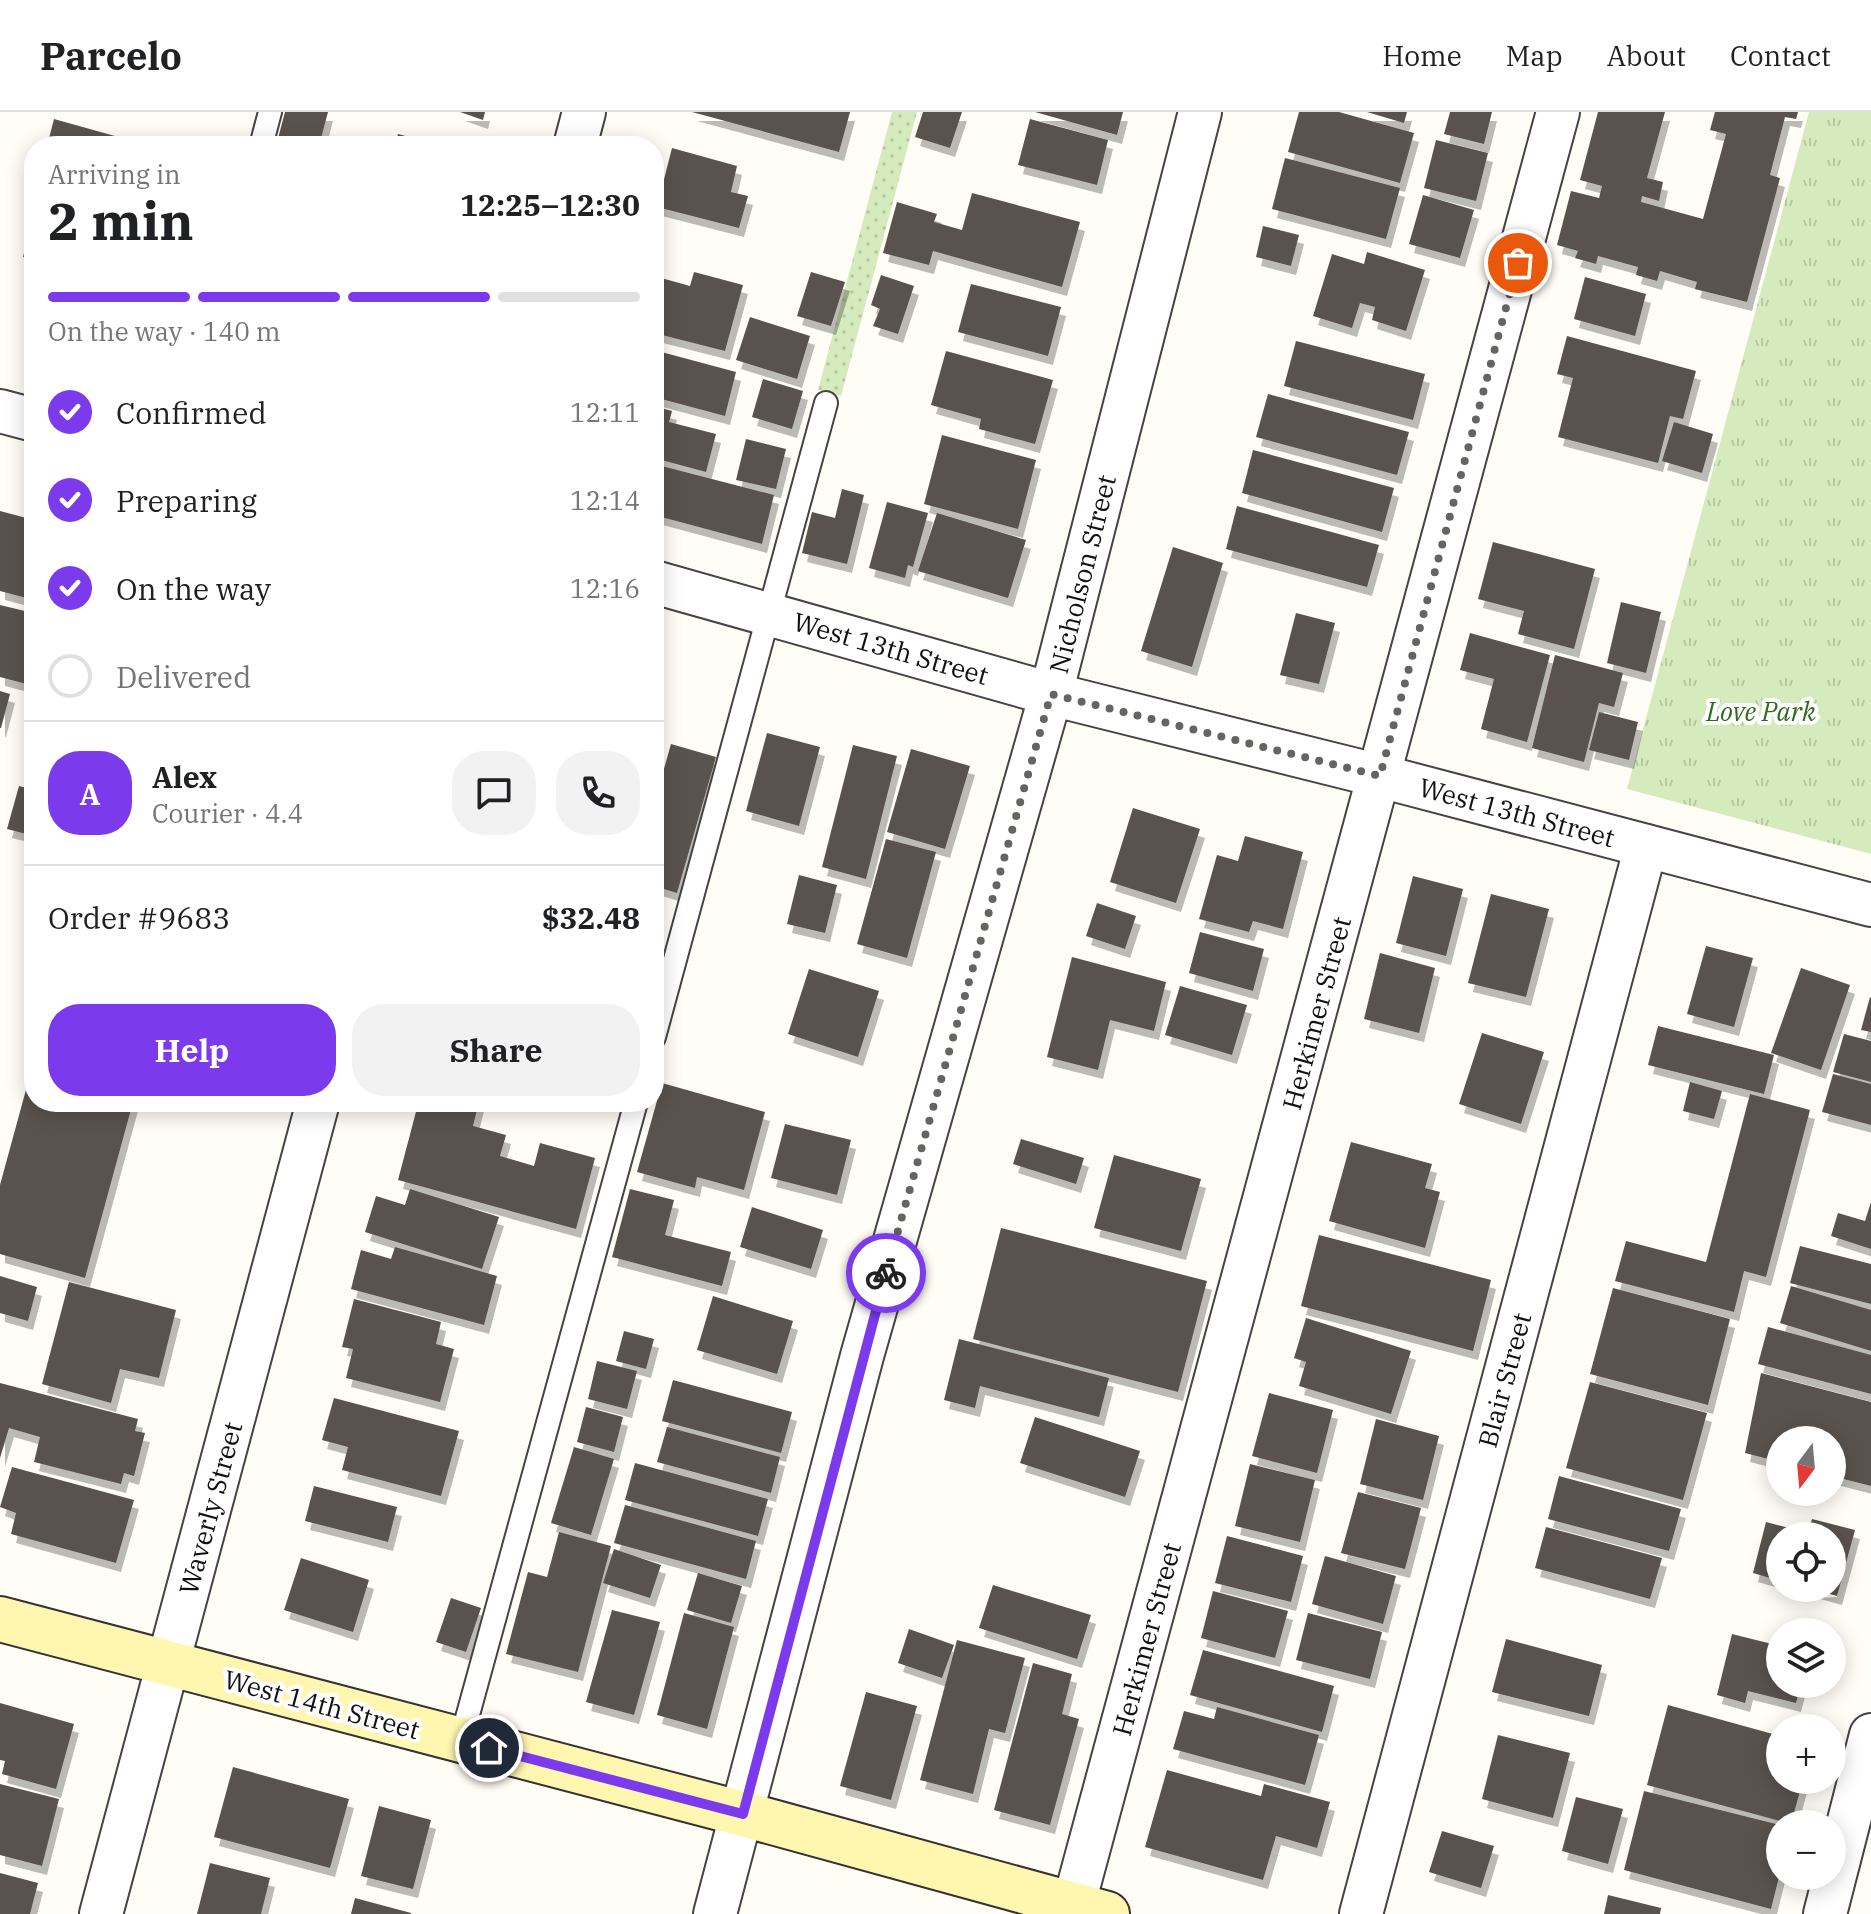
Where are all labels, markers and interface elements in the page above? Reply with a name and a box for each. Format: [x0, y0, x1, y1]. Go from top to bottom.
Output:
text: Parcelo [40, 31, 182, 80]
text: Home [1382, 37, 1462, 74]
text: Map [1506, 37, 1563, 74]
text: About [1607, 37, 1686, 74]
text: Contact [1730, 37, 1831, 74]
text: Arriving in [48, 157, 181, 191]
text: 12:25–12:30 [460, 185, 640, 224]
text: 2 min [48, 187, 194, 254]
pin [1484, 229, 1552, 297]
icon: bag [1496, 241, 1540, 285]
text: On the way · 140 m [48, 314, 281, 348]
icon: check [48, 390, 92, 434]
text: Confirmed [116, 393, 267, 432]
text: 12:11 [570, 395, 640, 429]
street label: Nicholson Street [1041, 471, 1123, 677]
icon: check [48, 478, 92, 522]
text: Preparing [116, 481, 257, 520]
text: 12:14 [570, 483, 640, 517]
icon: check [48, 566, 92, 610]
text: On the way [116, 569, 271, 608]
text: 12:16 [570, 571, 640, 605]
street label: West 13th Street [790, 604, 992, 692]
text: Delivered [116, 657, 251, 696]
park label: Love Park [1705, 694, 1816, 728]
button: chat [452, 751, 536, 835]
button: phone [556, 751, 640, 835]
text: Alex [152, 757, 217, 796]
street label: West 13th Street [1415, 770, 1619, 854]
text: A [80, 774, 100, 813]
text: Courier · 4.4 [152, 796, 303, 830]
text: Order #9683 [48, 898, 230, 937]
text: $32.48 [542, 898, 640, 937]
street label: Herkimer Street [1274, 913, 1358, 1113]
button: Help [48, 1004, 336, 1096]
button: Share [352, 1004, 640, 1096]
courier [846, 1233, 926, 1313]
icon: bike [864, 1251, 908, 1295]
street label: Blair Street [1470, 1309, 1538, 1451]
street label: Waverly Street [171, 1418, 249, 1598]
north arrow [1766, 1426, 1846, 1506]
map controls [1766, 1426, 1846, 1890]
button: locate [1766, 1522, 1846, 1602]
street label: Herkimer Street [1104, 1539, 1188, 1739]
button: layers [1766, 1618, 1846, 1698]
street label: West 14th Street [220, 1662, 424, 1746]
pin [455, 1714, 523, 1782]
button: + [1766, 1714, 1846, 1794]
icon: home [467, 1726, 511, 1770]
button: − [1766, 1810, 1846, 1890]

